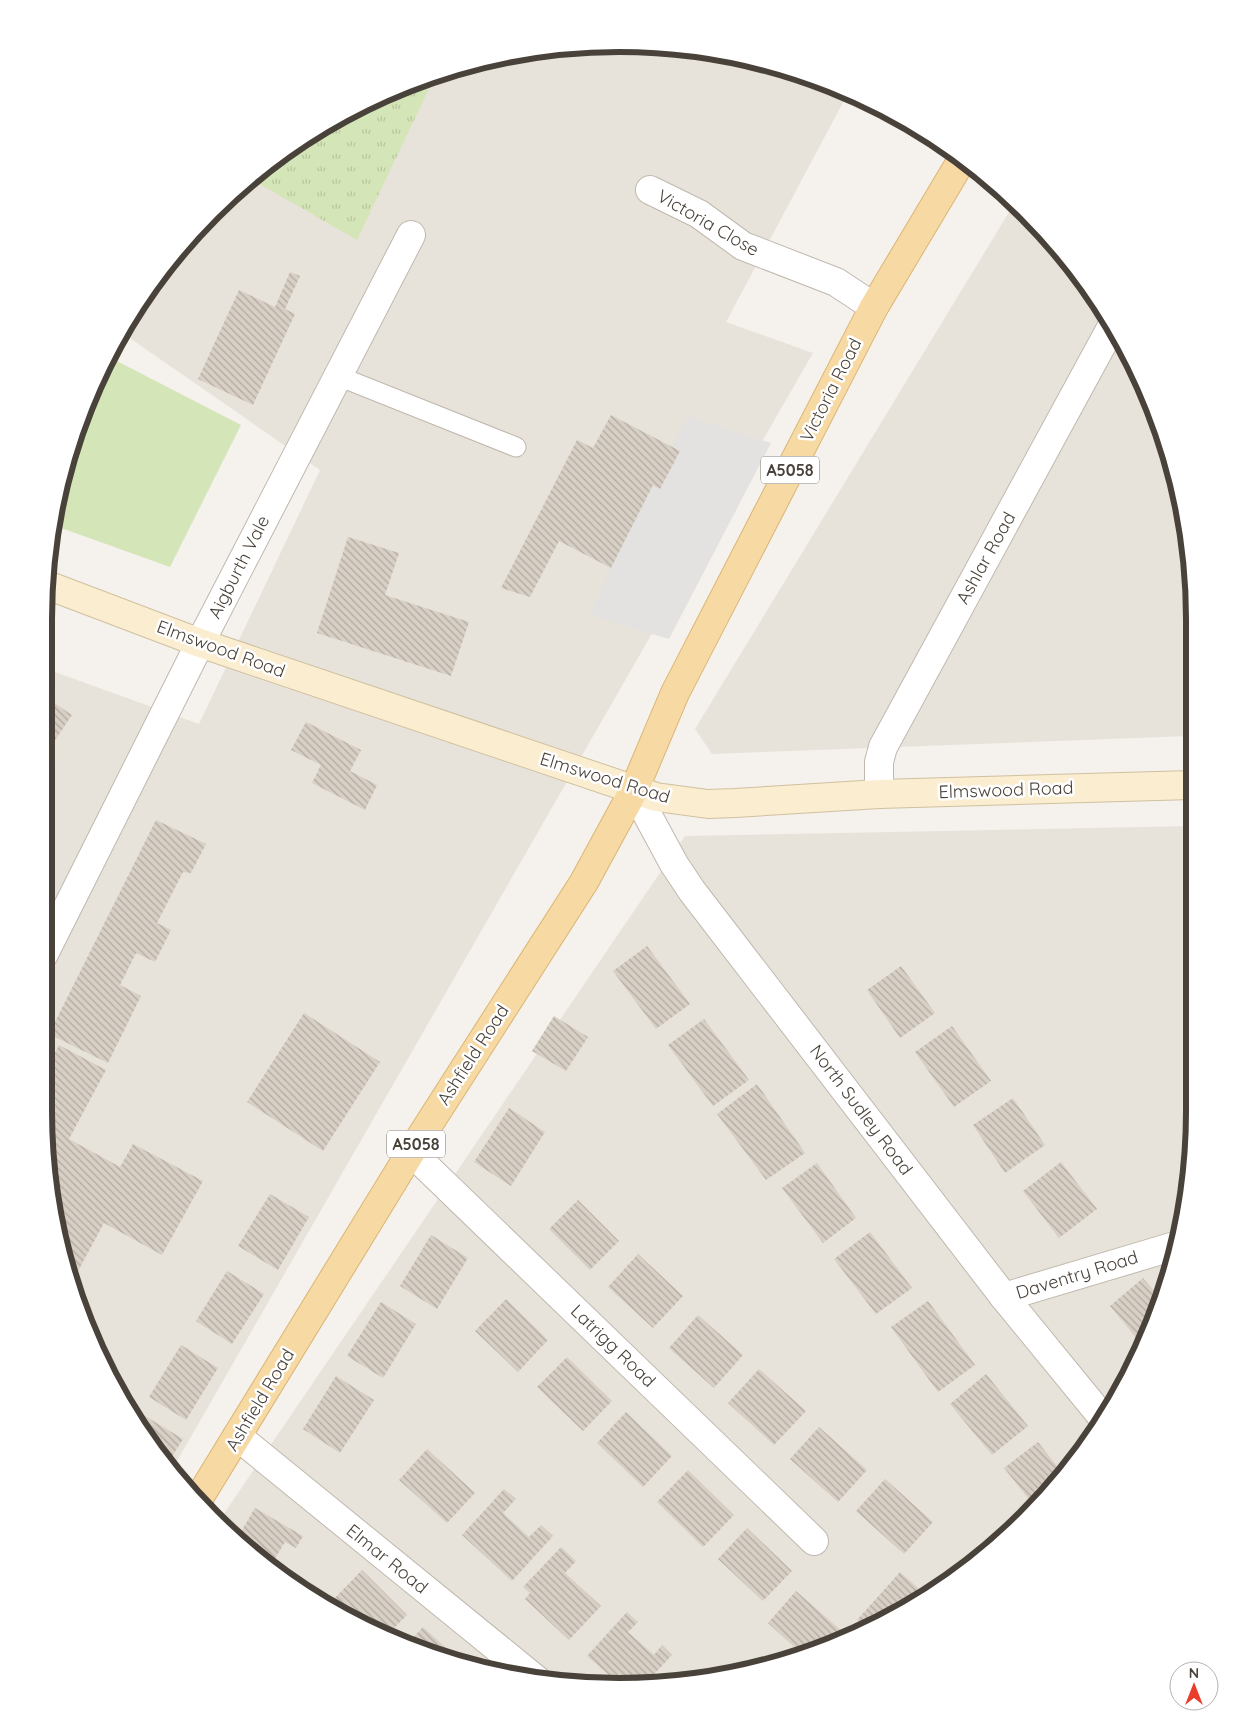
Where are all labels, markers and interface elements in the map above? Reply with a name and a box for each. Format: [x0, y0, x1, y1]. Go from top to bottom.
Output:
street label: Victoria Close [653, 184, 763, 261]
street label: Victoria Road [795, 334, 867, 445]
road number: A5058 [761, 456, 819, 484]
street label: Ashlar Road [951, 508, 1020, 608]
street label: Aigburth Vale [203, 511, 274, 622]
street label: Elmswood Road [154, 615, 289, 682]
street label: Elmswood Road [537, 747, 673, 808]
street label: Elmswood Road [938, 776, 1074, 803]
street label: Ashfield Road [432, 1000, 514, 1109]
street label: North Sudley Road [805, 1040, 918, 1179]
road number: A5058 [387, 1130, 445, 1158]
street label: Daventry Road [1013, 1245, 1141, 1304]
street label: Latrigg Road [566, 1299, 661, 1392]
street label: Ashfield Road [220, 1344, 299, 1455]
street label: Elmar Road [342, 1519, 433, 1598]
north arrow [1169, 1661, 1219, 1711]
text: N [1189, 1664, 1199, 1682]

